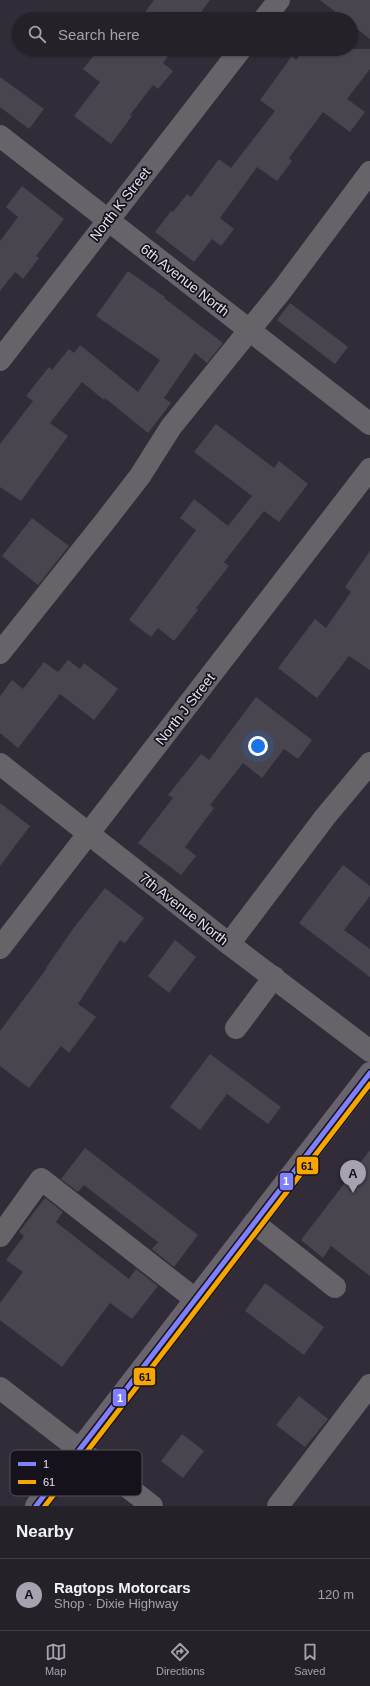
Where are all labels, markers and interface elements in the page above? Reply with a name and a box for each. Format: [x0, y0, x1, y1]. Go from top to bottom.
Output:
search box [12, 12, 358, 56]
icon: search [26, 23, 48, 45]
text: Search here [58, 26, 140, 43]
street label: North K Street [86, 164, 154, 244]
street label: 6th Avenue North [138, 240, 232, 320]
street label: North J Street [152, 670, 218, 748]
your location [248, 736, 268, 756]
street label: 7th Avenue North [137, 869, 231, 949]
line badge: 61 [296, 1156, 319, 1175]
text: 61 [301, 1160, 313, 1172]
pin: A [340, 1160, 366, 1193]
line badge: 1 [279, 1172, 294, 1191]
text: 1 [283, 1175, 289, 1187]
line badge: 61 [133, 1367, 156, 1386]
text: 61 [139, 1371, 151, 1383]
line badge: 1 [112, 1388, 127, 1407]
text: 1 [117, 1392, 123, 1404]
legend [10, 1450, 142, 1496]
text: 1 [43, 1458, 49, 1470]
text: 61 [43, 1476, 55, 1488]
text: Nearby [16, 1522, 74, 1541]
text: Ragtops Motorcars [54, 1579, 191, 1596]
text: A [24, 1587, 34, 1602]
text: 120 m [318, 1587, 354, 1602]
text: Shop · Dixie Highway [54, 1596, 178, 1611]
tab: Map [45, 1641, 67, 1677]
tab: Directions [156, 1641, 205, 1677]
tab: Saved [294, 1641, 325, 1677]

